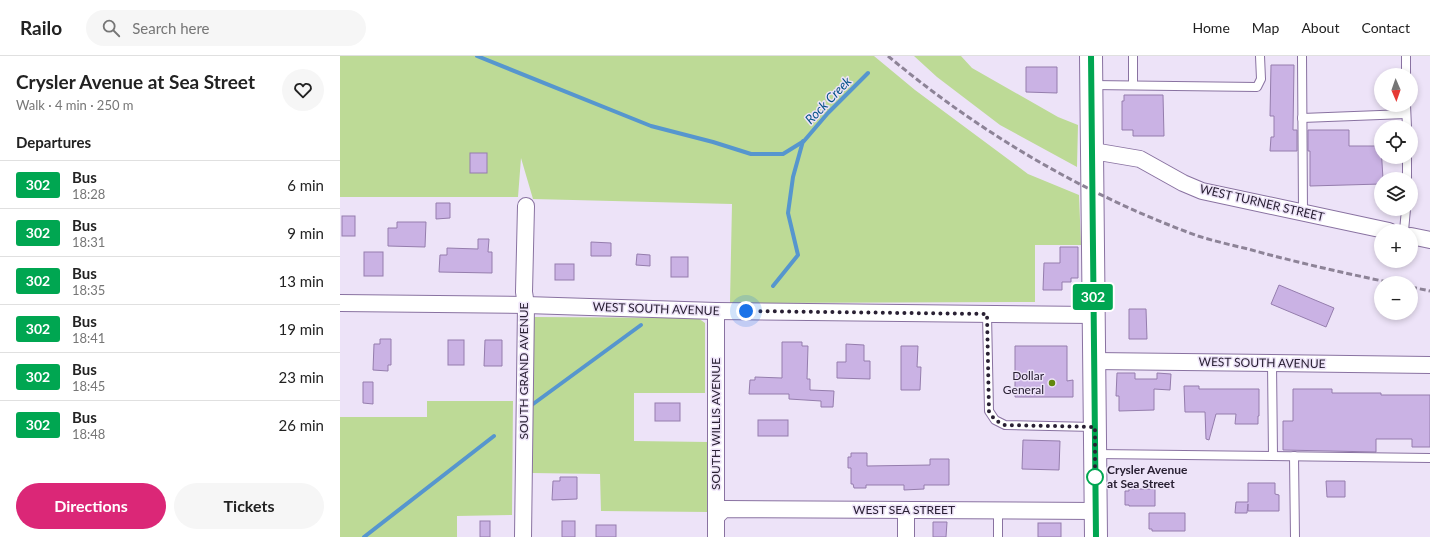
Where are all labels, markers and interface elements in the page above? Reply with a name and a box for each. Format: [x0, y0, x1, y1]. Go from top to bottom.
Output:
search box [86, 10, 366, 46]
text: Railo [20, 16, 62, 39]
icon: search [100, 17, 122, 39]
text: Search here [132, 19, 210, 37]
text: Home [1192, 19, 1230, 36]
text: Map [1252, 19, 1279, 36]
text: About [1301, 19, 1339, 36]
text: Contact [1361, 19, 1410, 36]
north arrow [1374, 68, 1418, 112]
map controls [1374, 68, 1418, 320]
button: heart [282, 69, 324, 111]
text: Crysler Avenue at Sea Street [16, 70, 255, 93]
water label: Rock Creek [801, 72, 855, 127]
text: Walk · 4 min · 250 m [16, 97, 134, 113]
button: locate [1374, 120, 1418, 164]
text: Departures [16, 133, 91, 151]
text: Bus [72, 168, 97, 186]
button: layers [1374, 172, 1418, 216]
text: 302 [26, 176, 50, 193]
text: 6 min [287, 176, 324, 194]
street label: WEST TURNER STREET [1198, 181, 1326, 224]
text: 18:28 [72, 186, 105, 202]
text: Bus [72, 216, 97, 234]
text: 302 [26, 224, 50, 241]
text: 9 min [287, 224, 324, 242]
button: + [1374, 224, 1418, 268]
text: 18:31 [72, 234, 105, 250]
text: Bus [72, 264, 97, 282]
text: 302 [26, 272, 50, 289]
text: 13 min [278, 272, 324, 290]
button: − [1374, 276, 1418, 320]
text: 18:35 [72, 282, 105, 298]
line badge: 302 [1070, 284, 1116, 310]
text: 302 [1081, 288, 1105, 305]
street label: WEST SOUTH AVENUE [592, 299, 720, 318]
your location [736, 301, 756, 321]
street label: SOUTH GRAND AVENUE [516, 302, 531, 440]
text: Bus [72, 312, 97, 330]
text: 302 [26, 320, 50, 337]
text: 19 min [278, 320, 324, 338]
text: 18:41 [72, 330, 105, 346]
street label: WEST SOUTH AVENUE [1198, 354, 1326, 371]
street label: SOUTH WILLIS AVENUE [708, 358, 723, 490]
text: Bus [72, 360, 97, 378]
text: 302 [26, 368, 50, 385]
text: 23 min [278, 368, 324, 386]
place label: Dollar General [1003, 368, 1045, 397]
text: 18:45 [72, 378, 105, 394]
marker: Dollar General [1047, 378, 1057, 388]
text: Bus [72, 408, 97, 426]
text: 302 [26, 416, 50, 433]
text: 26 min [278, 416, 324, 434]
text: 18:48 [72, 426, 105, 442]
place label: Crysler Avenue at Sea Street [1107, 462, 1188, 491]
marker: Crysler Avenue at Sea Street [1086, 468, 1104, 486]
button: Directions [16, 483, 166, 529]
button: Tickets [174, 483, 324, 529]
street label: WEST SEA STREET [853, 502, 955, 517]

